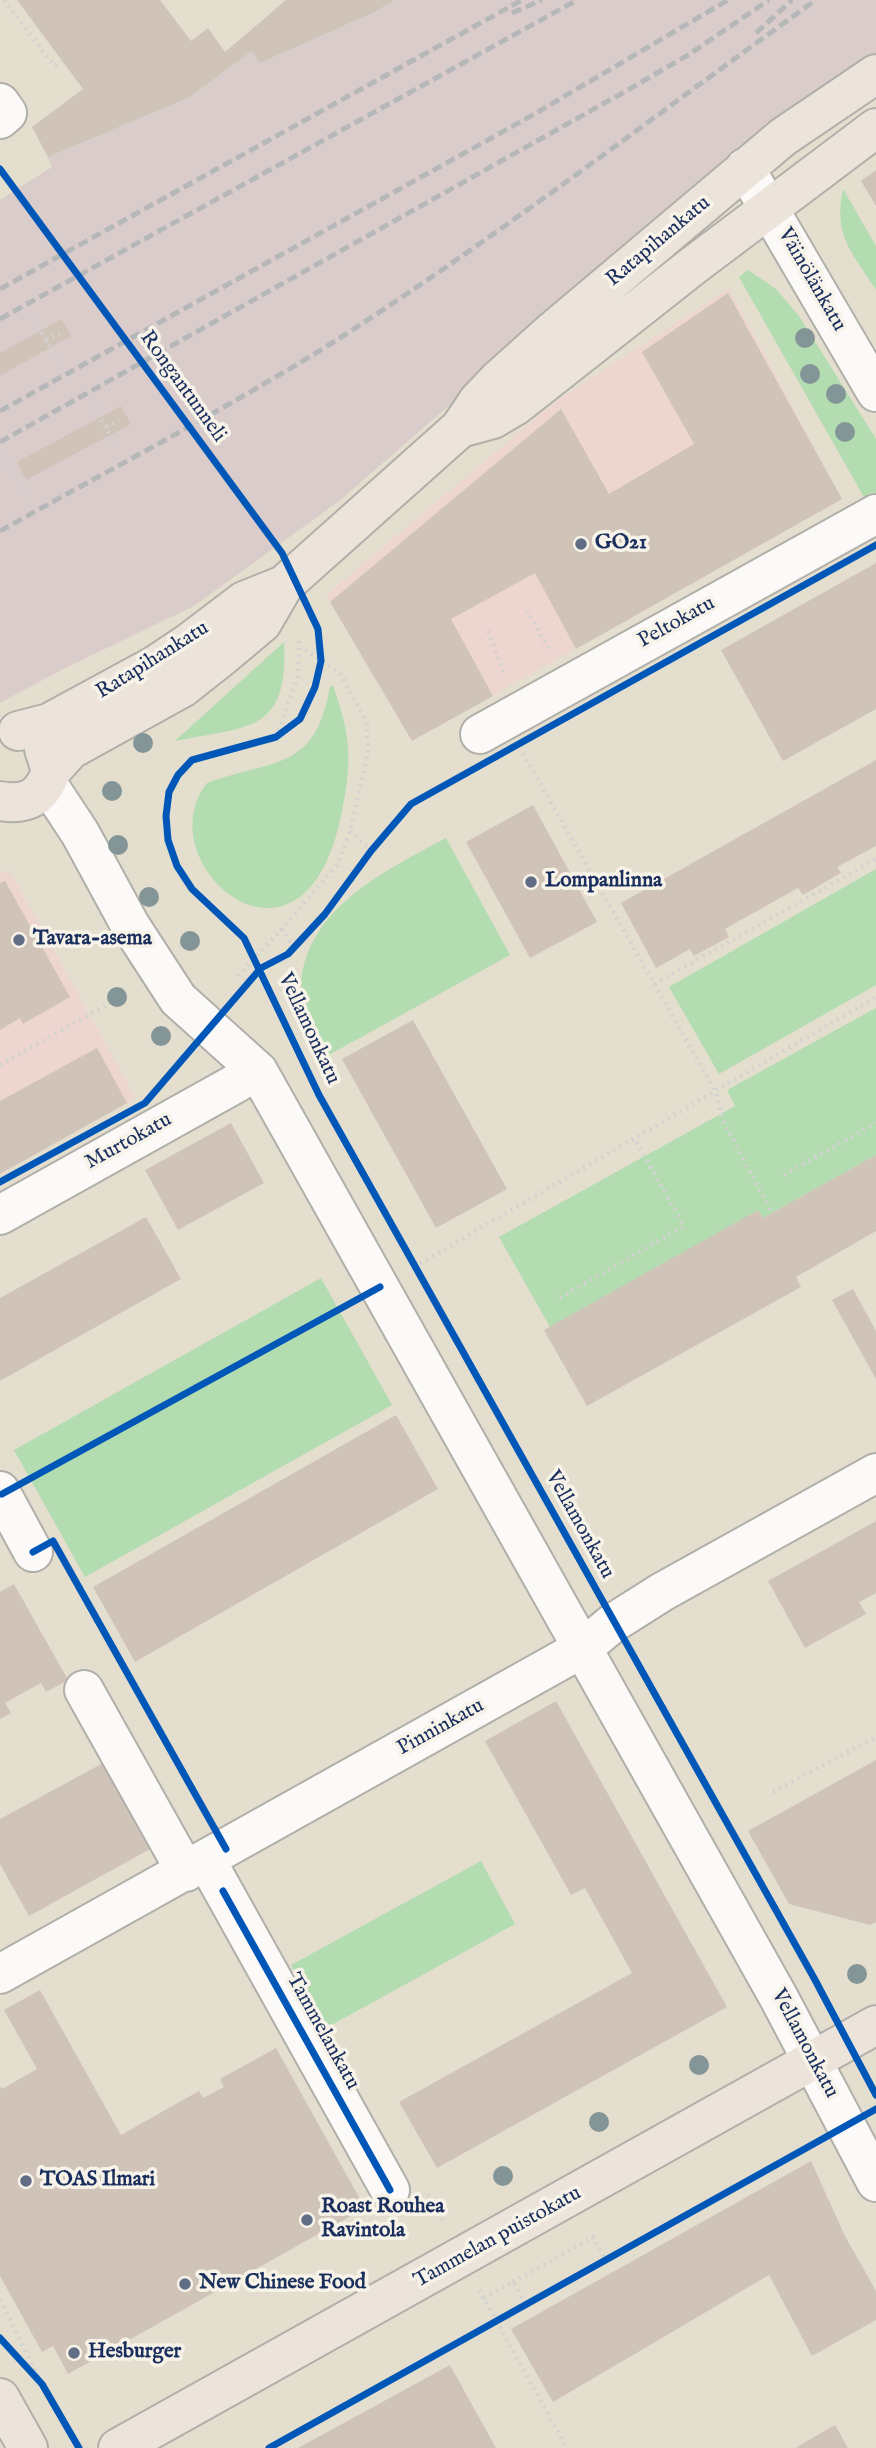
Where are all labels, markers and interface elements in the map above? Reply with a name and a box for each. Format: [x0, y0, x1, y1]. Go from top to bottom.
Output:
street label: Ratapihankatu [602, 191, 716, 293]
street label: Väinölänkatu [771, 224, 851, 336]
street label: Rongantunneli [133, 326, 231, 448]
place label: GO21 [595, 531, 647, 557]
marker: GO21 [573, 536, 589, 552]
street label: Peltokatu [634, 592, 720, 654]
street label: Ratapihankatu [92, 616, 214, 706]
place label: Lompanlinna [545, 869, 662, 895]
marker: Lompanlinna [523, 874, 539, 890]
place label: Tavara-asema [33, 927, 152, 953]
marker: Tavara-asema [11, 932, 27, 948]
street label: Vellamonkatu [271, 969, 345, 1089]
street label: Murtokatu [81, 1108, 177, 1176]
street label: Vellamonkatu [539, 1466, 619, 1584]
street label: Pinninkatu [393, 1694, 489, 1762]
street label: Tammelankatu [280, 1969, 364, 2095]
street label: Vellamonkatu [765, 1985, 843, 2103]
place label: TOAS Ilmari [40, 2168, 155, 2194]
marker: TOAS Ilmari [18, 2173, 34, 2189]
street label: Tammelan puistokatu [410, 2182, 586, 2294]
place label: Roast Rouhea Ravintola [321, 2195, 444, 2245]
marker: Roast Rouhea Ravintola [299, 2212, 315, 2228]
place label: New Chinese Food [199, 2271, 366, 2297]
marker: New Chinese Food [177, 2276, 193, 2292]
place label: Hesburger [88, 2340, 181, 2366]
marker: Hesburger [66, 2345, 82, 2361]

